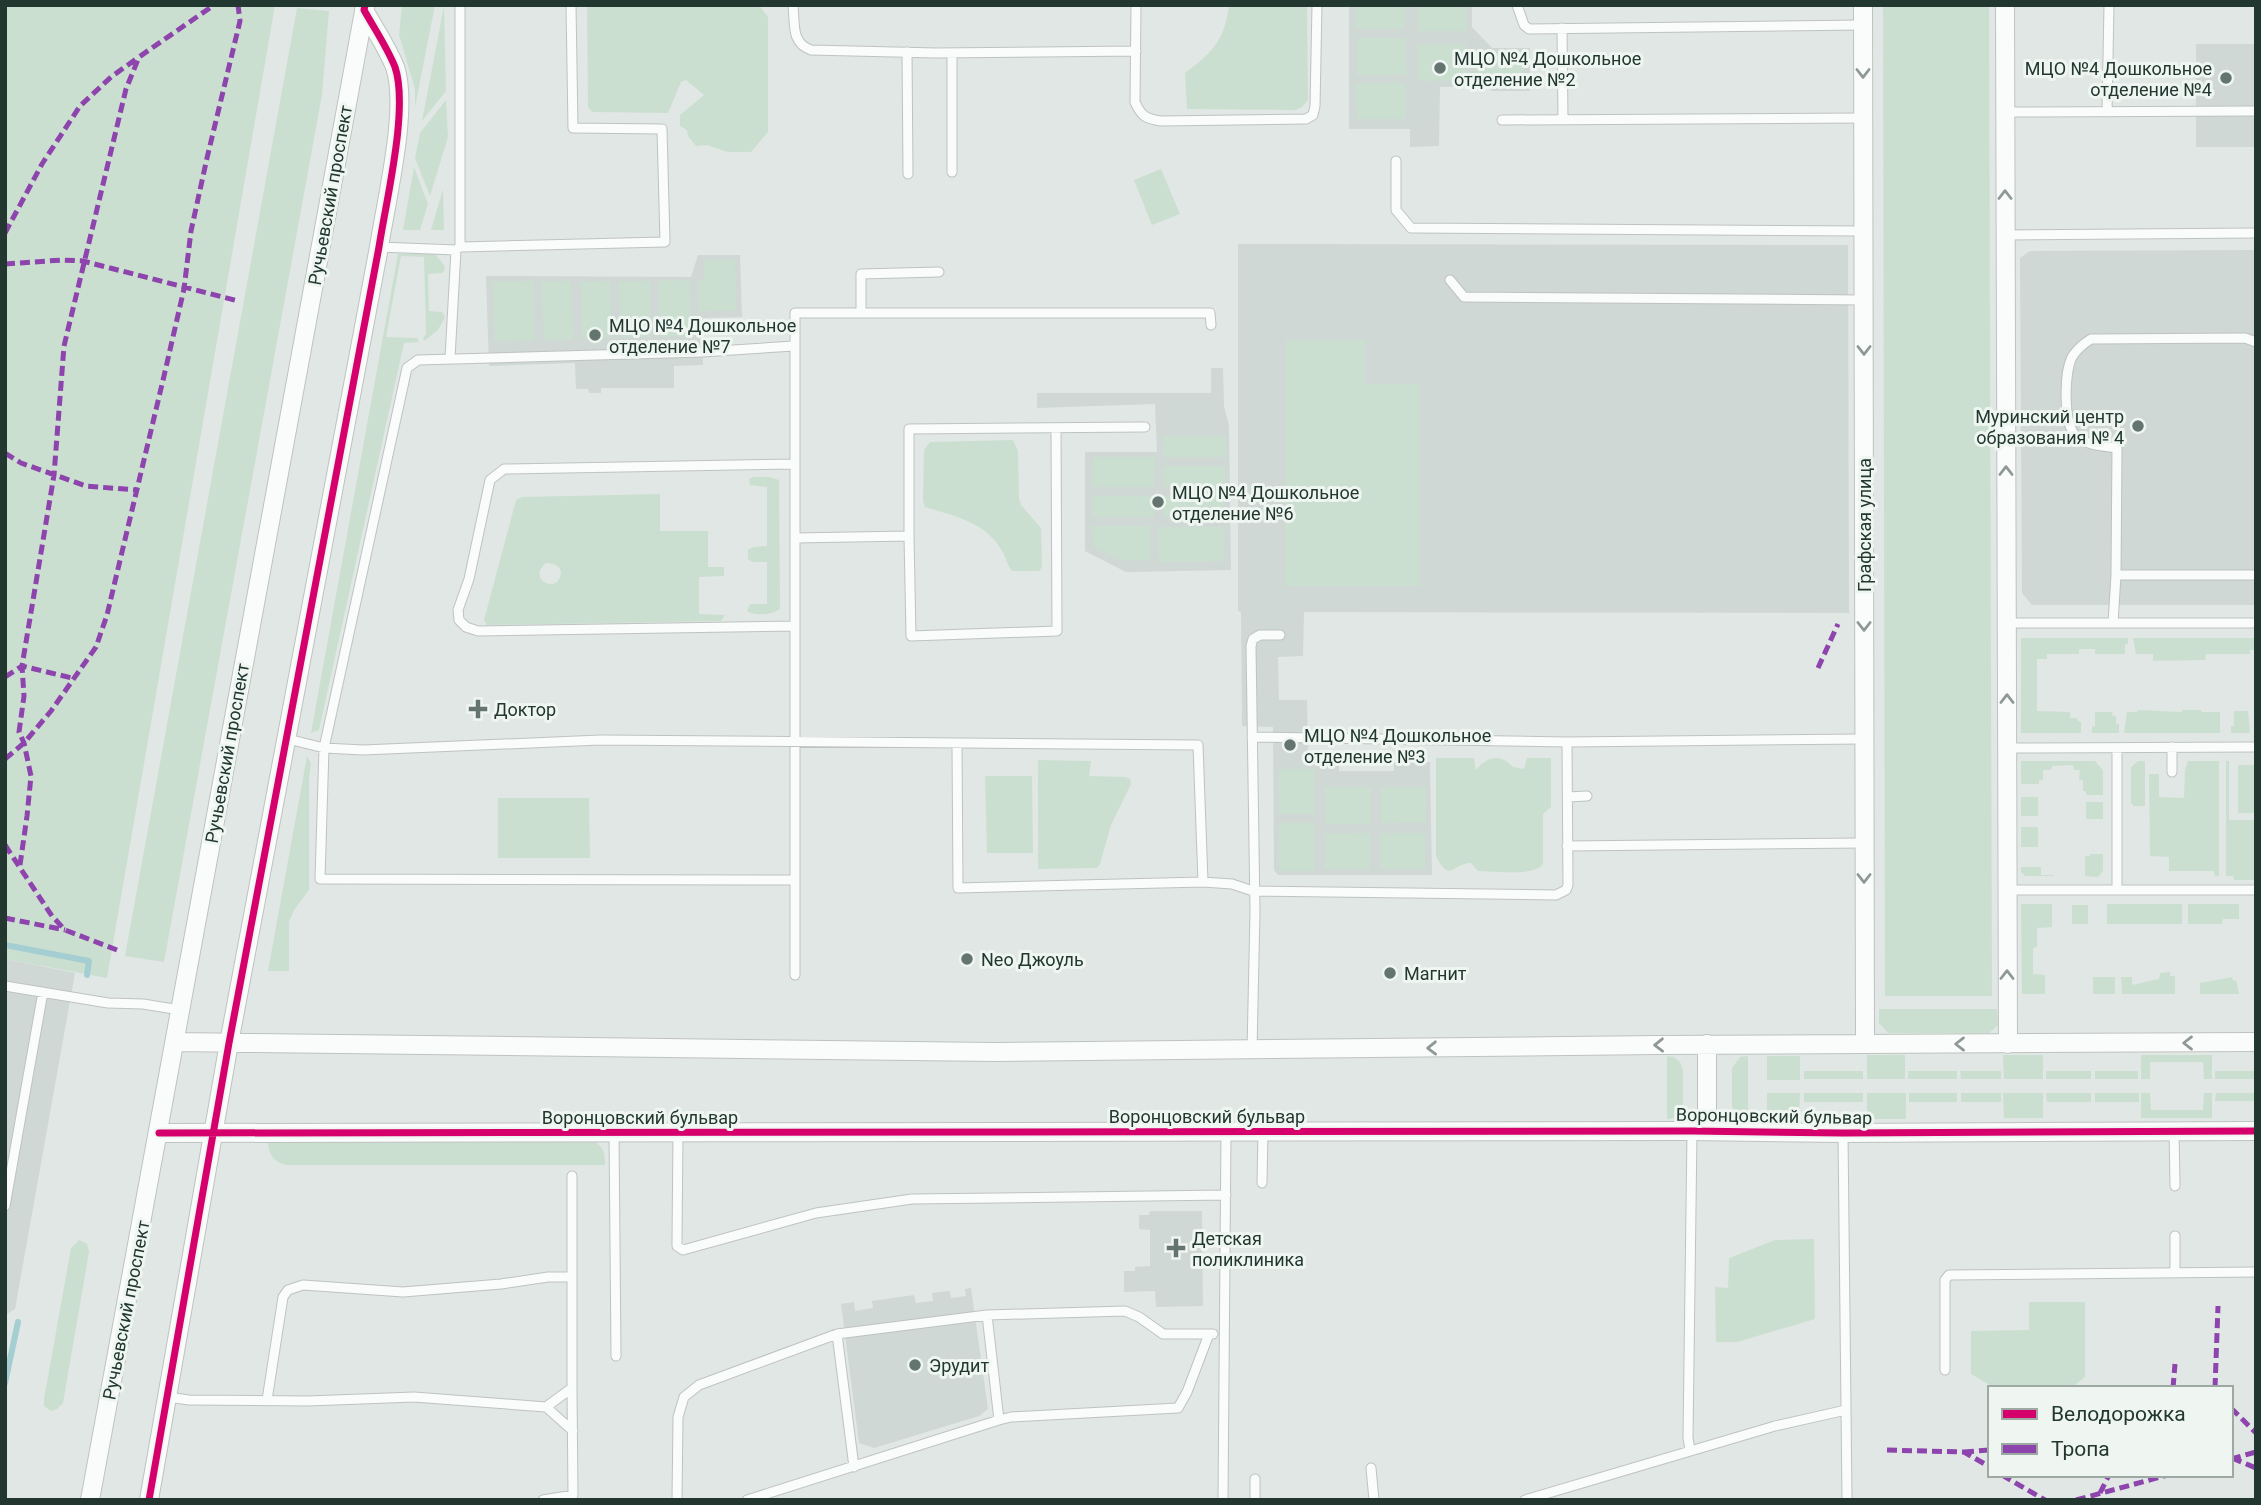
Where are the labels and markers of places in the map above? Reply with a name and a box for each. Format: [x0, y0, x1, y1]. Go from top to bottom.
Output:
place label: МЦО №4 Дошкольное отделение №2 [1454, 48, 1641, 90]
place label: МЦО №4 Дошкольное отделение №4 [2025, 58, 2212, 100]
marker: МЦО №4 Дошкольное отделение №2 [1432, 60, 1448, 76]
marker: МЦО №4 Дошкольное отделение №4 [2218, 70, 2234, 86]
place label: МЦО №4 Дошкольное отделение №7 [609, 315, 796, 357]
marker: МЦО №4 Дошкольное отделение №7 [587, 327, 603, 343]
place label: Муринский центр образования № 4 [1975, 406, 2124, 448]
marker: Муринский центр образования № 4 [2130, 418, 2146, 434]
place label: МЦО №4 Дошкольное отделение №6 [1172, 482, 1359, 524]
marker: МЦО №4 Дошкольное отделение №6 [1150, 494, 1166, 510]
marker: Доктор [468, 699, 488, 719]
place label: Доктор [494, 699, 556, 720]
place label: МЦО №4 Дошкольное отделение №3 [1304, 725, 1491, 767]
marker: МЦО №4 Дошкольное отделение №3 [1282, 737, 1298, 753]
place label: Neo Джоуль [981, 949, 1084, 970]
marker: Neo Джоуль [959, 951, 975, 967]
place label: Магнит [1404, 963, 1467, 984]
marker: Магнит [1382, 965, 1398, 981]
place label: Детская поликлиника [1192, 1228, 1304, 1270]
marker: Детская поликлиника [1166, 1238, 1186, 1258]
place label: Эрудит [929, 1355, 989, 1376]
marker: Эрудит [907, 1357, 923, 1373]

